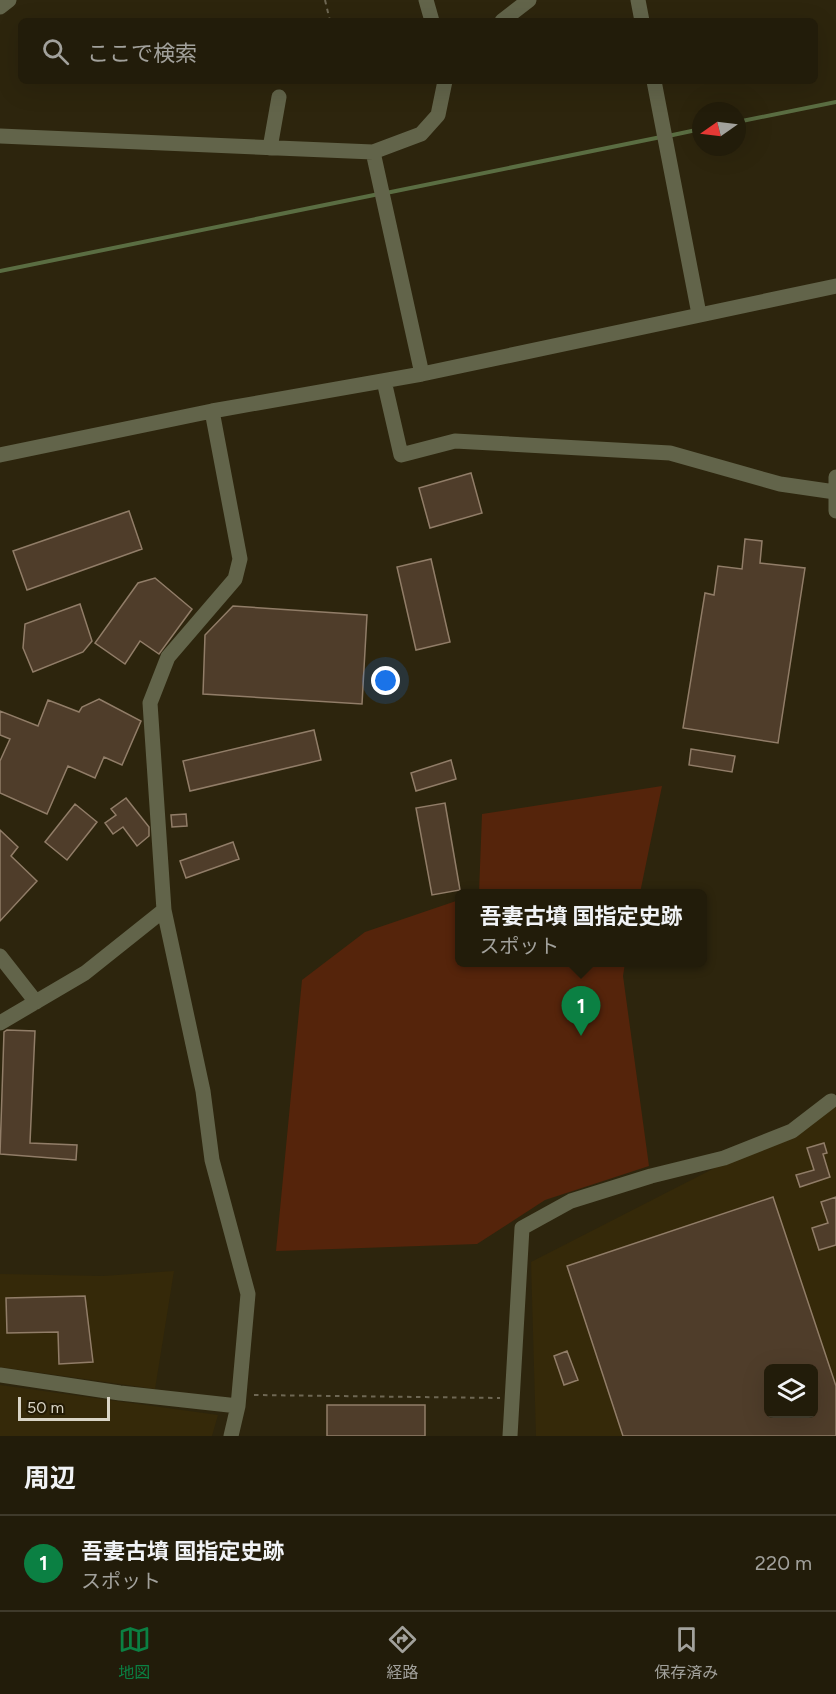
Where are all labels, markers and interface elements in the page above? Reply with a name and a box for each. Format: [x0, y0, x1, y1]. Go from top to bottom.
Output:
search box [18, 18, 818, 84]
icon: search [39, 35, 72, 68]
text: ここで検索 [87, 40, 197, 67]
north arrow [692, 102, 746, 156]
your location [371, 666, 400, 695]
popup [455, 889, 707, 967]
text: 吾妻古墳 国指定史跡 [479, 903, 683, 930]
text: スポット [479, 934, 559, 958]
pin: 1 [562, 986, 600, 1036]
map controls [764, 1364, 818, 1418]
button: layers [764, 1364, 818, 1418]
scale bar [18, 1394, 110, 1422]
text: 50 m [27, 1398, 64, 1417]
text: 周辺 [24, 1462, 76, 1494]
text: 吾妻古墳 国指定史跡 [81, 1538, 284, 1565]
text: 1 [39, 1551, 48, 1575]
text: 220 m [755, 1551, 812, 1575]
text: スポット [81, 1569, 161, 1593]
tab: 地図 [118, 1623, 151, 1683]
tab: 経路 [386, 1623, 419, 1683]
tab: 保存済み [654, 1623, 718, 1683]

